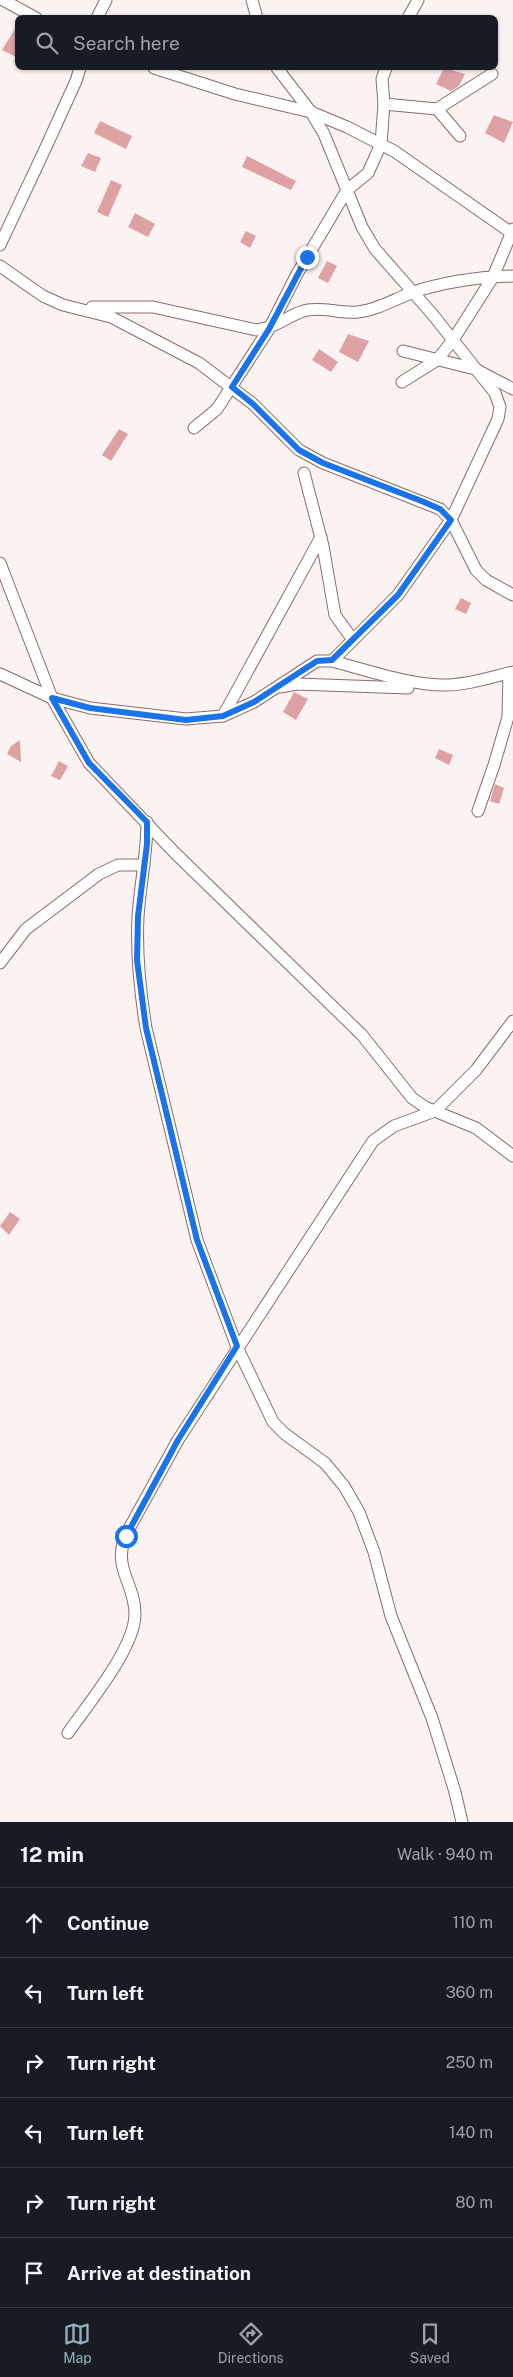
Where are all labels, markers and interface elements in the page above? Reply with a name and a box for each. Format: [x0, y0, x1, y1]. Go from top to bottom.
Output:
search box [15, 15, 498, 70]
icon: search [33, 29, 61, 57]
text: Search here [73, 32, 180, 54]
route end [296, 246, 319, 269]
route start [115, 1525, 138, 1548]
text: 12 min [20, 1842, 84, 1867]
text: Walk · 940 m [397, 1845, 493, 1864]
icon: ahead [20, 1909, 48, 1937]
text: Continue [67, 1912, 149, 1934]
text: 110 m [452, 1913, 493, 1932]
icon: left [20, 1979, 48, 2007]
text: Turn left [67, 1982, 144, 2004]
text: 360 m [446, 1983, 493, 2002]
icon: right [20, 2049, 48, 2077]
text: Turn right [67, 2052, 156, 2074]
text: 250 m [446, 2053, 493, 2072]
icon: left [20, 2119, 48, 2147]
text: Turn left [67, 2122, 144, 2144]
text: 140 m [449, 2123, 493, 2142]
icon: right [20, 2189, 48, 2217]
text: Turn right [67, 2192, 156, 2214]
text: 80 m [455, 2193, 493, 2212]
icon: arrive [20, 2259, 48, 2287]
text: Arrive at destination [67, 2262, 251, 2284]
tab: Map [63, 2320, 92, 2366]
tab: Directions [218, 2320, 284, 2366]
tab: Saved [410, 2320, 450, 2366]

